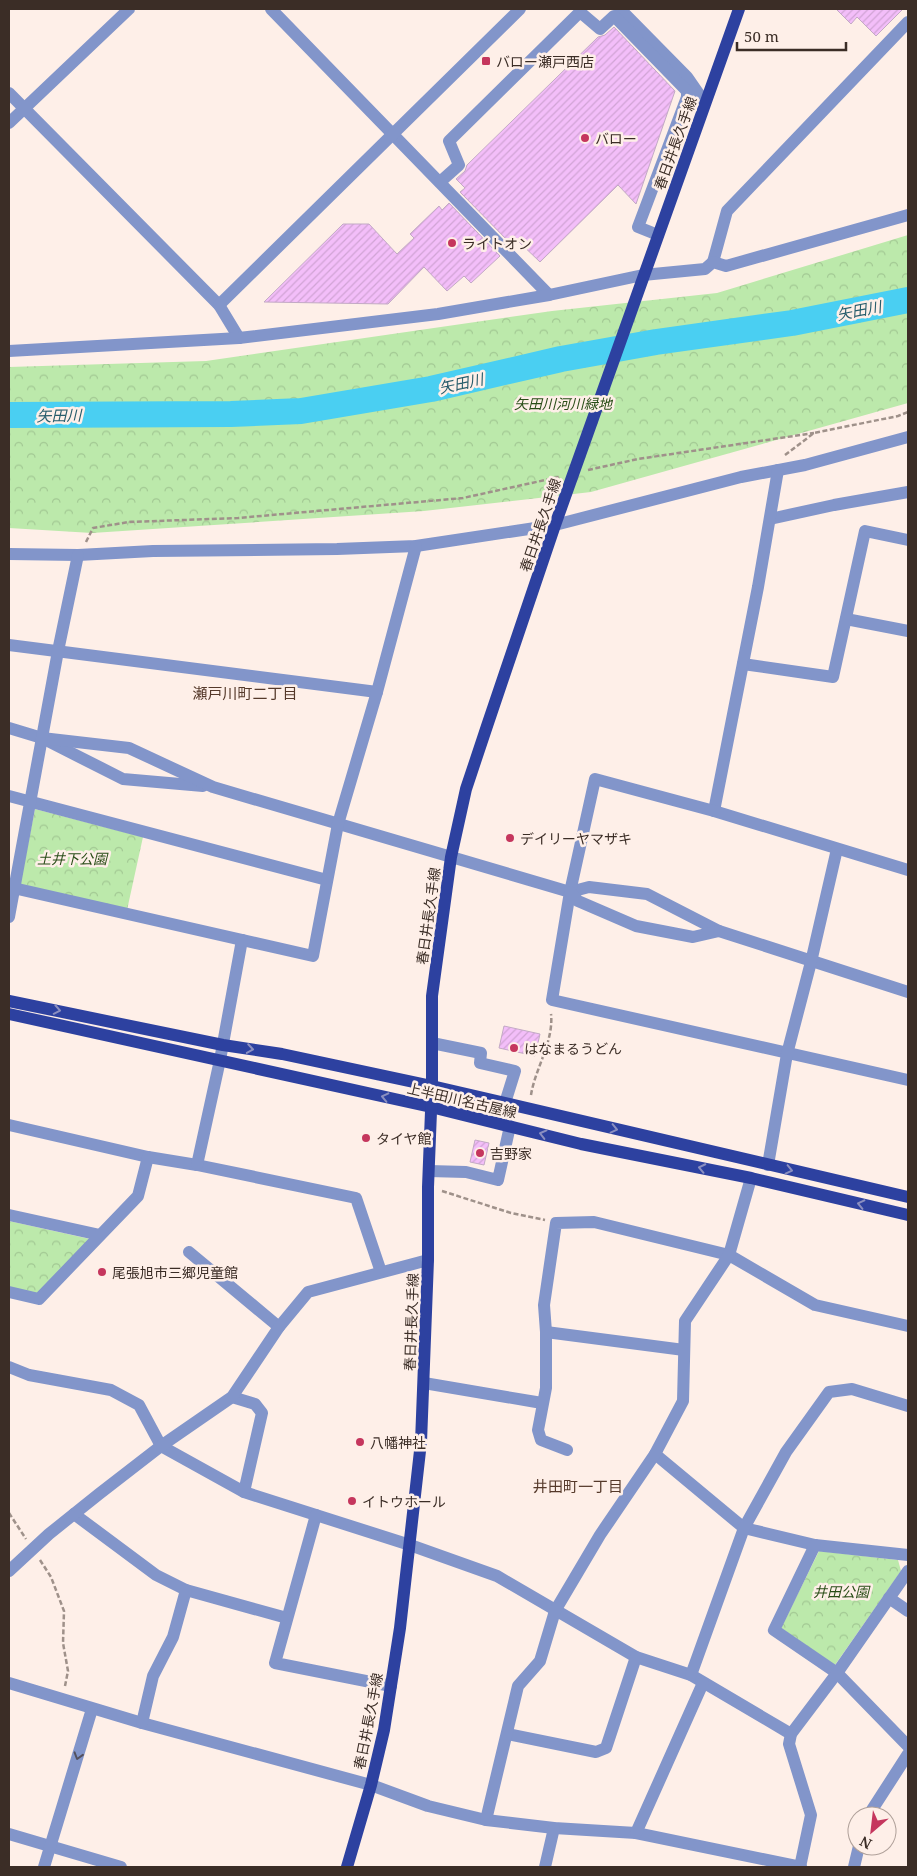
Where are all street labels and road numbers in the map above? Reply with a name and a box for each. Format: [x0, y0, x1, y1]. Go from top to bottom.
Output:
street label: 春日井長久手線 [649, 94, 701, 192]
street label: 春日井長久手線 [515, 476, 565, 574]
street label: 春日井長久手線 [412, 866, 444, 966]
street label: 上半田川名古屋線 [405, 1078, 519, 1122]
street label: 春日井長久手線 [400, 1273, 422, 1371]
street label: 春日井長久手線 [349, 1671, 387, 1771]

